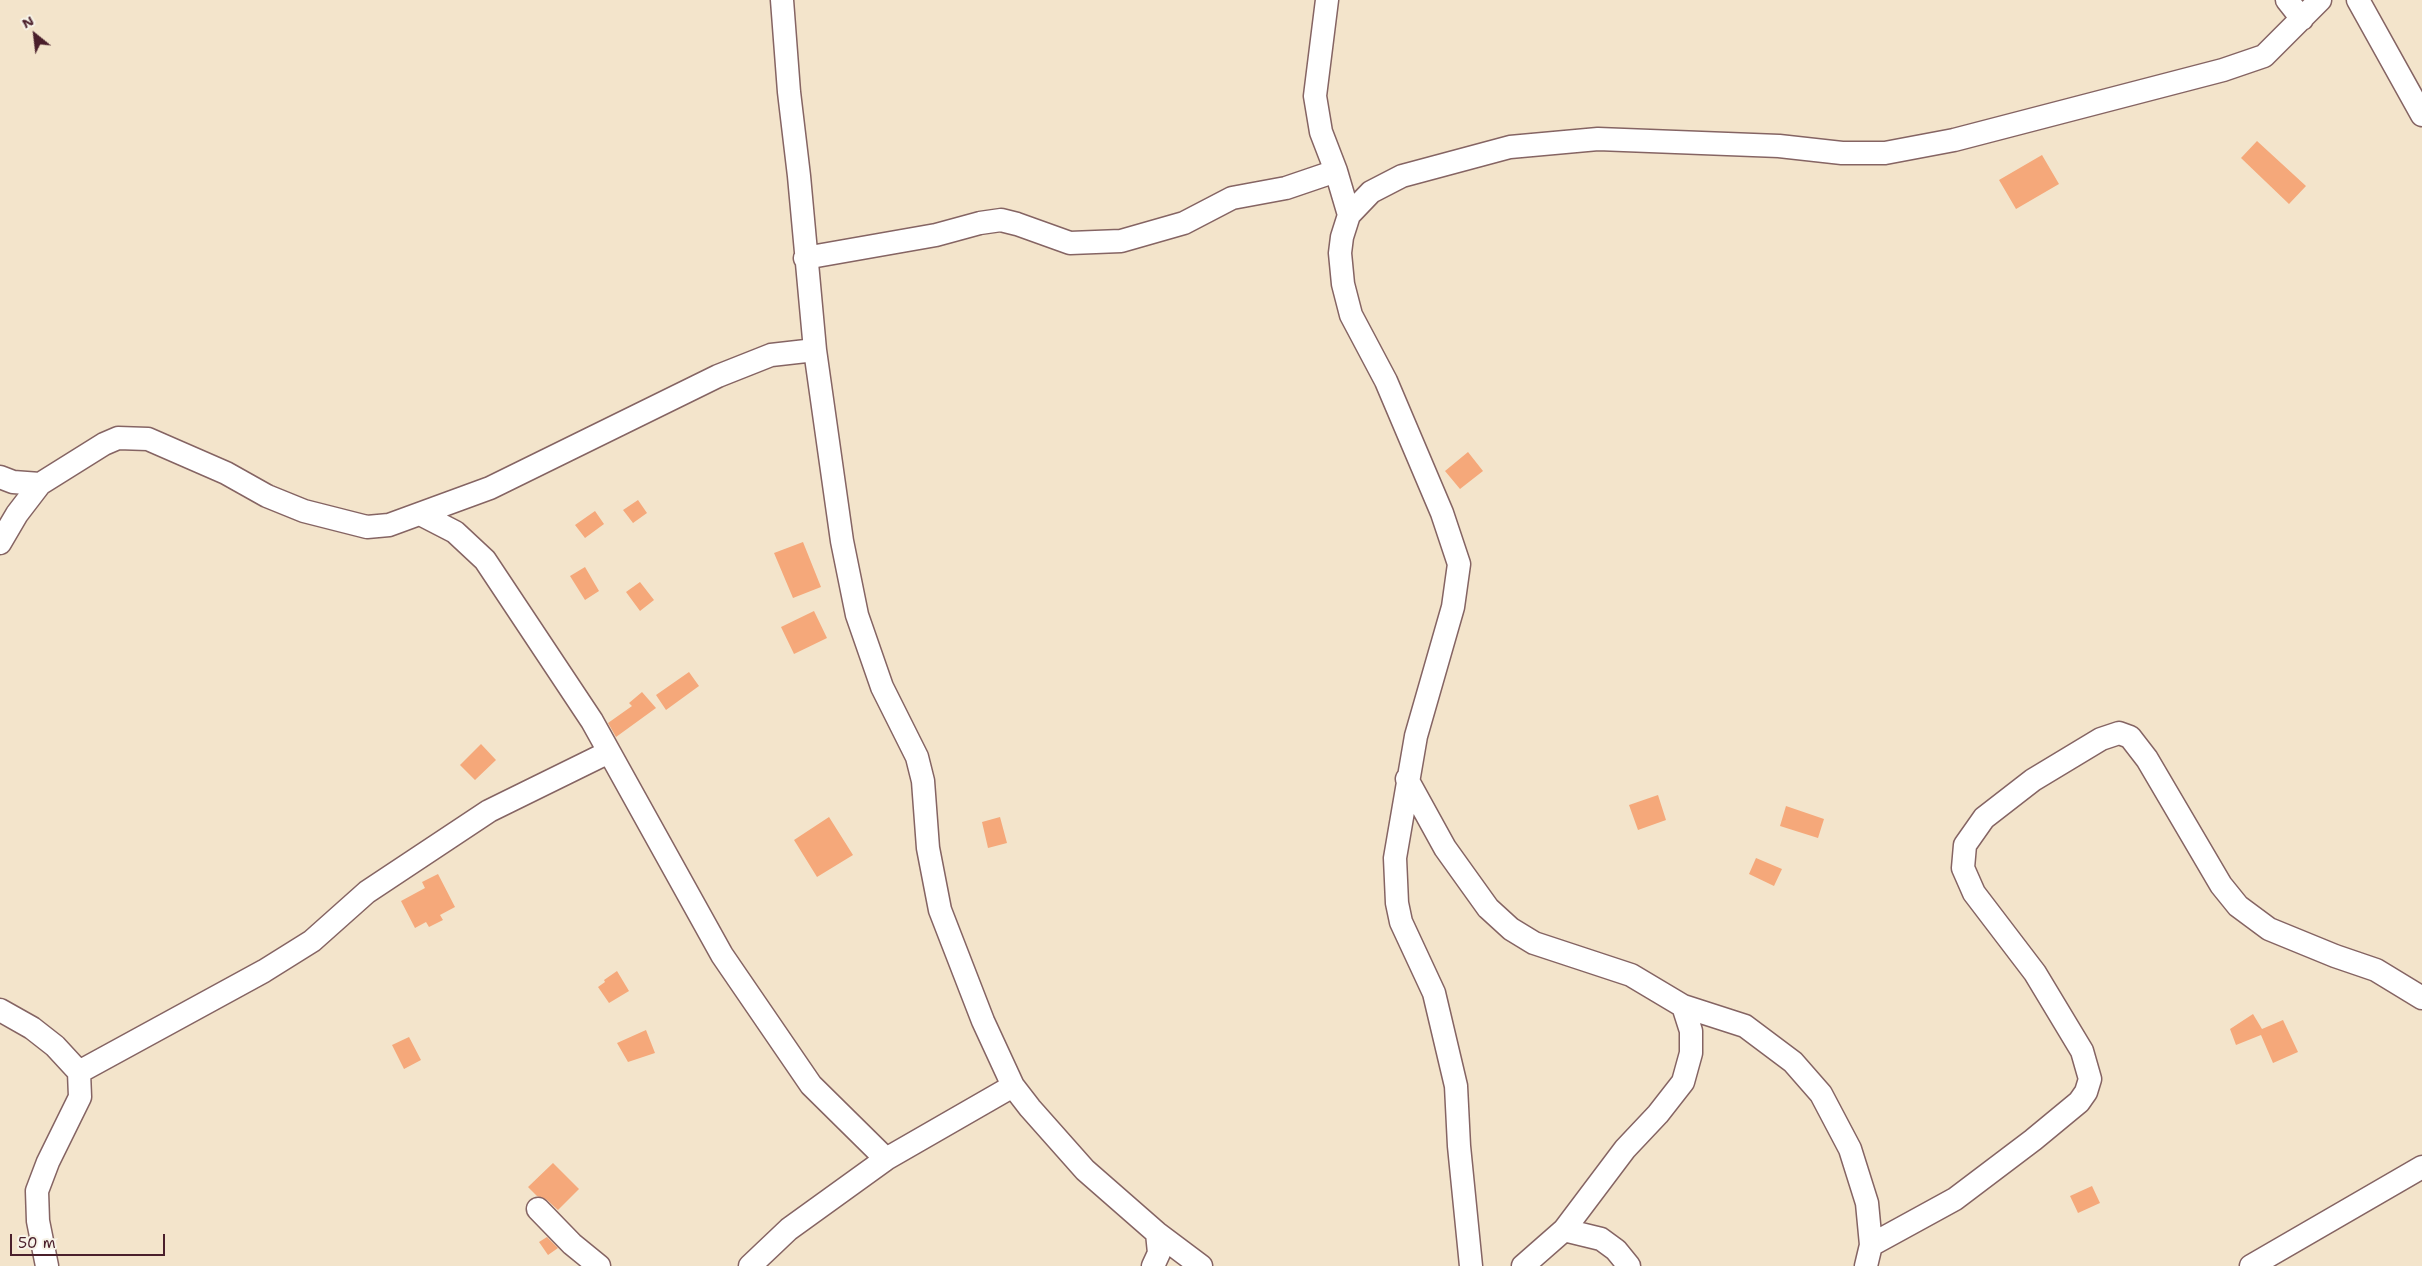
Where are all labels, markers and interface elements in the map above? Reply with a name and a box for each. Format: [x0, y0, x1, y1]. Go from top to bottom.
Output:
north arrow [10, 10, 60, 60]
text: N [19, 11, 37, 32]
scale bar [12, 1224, 168, 1256]
text: 50 m [18, 1233, 56, 1253]

